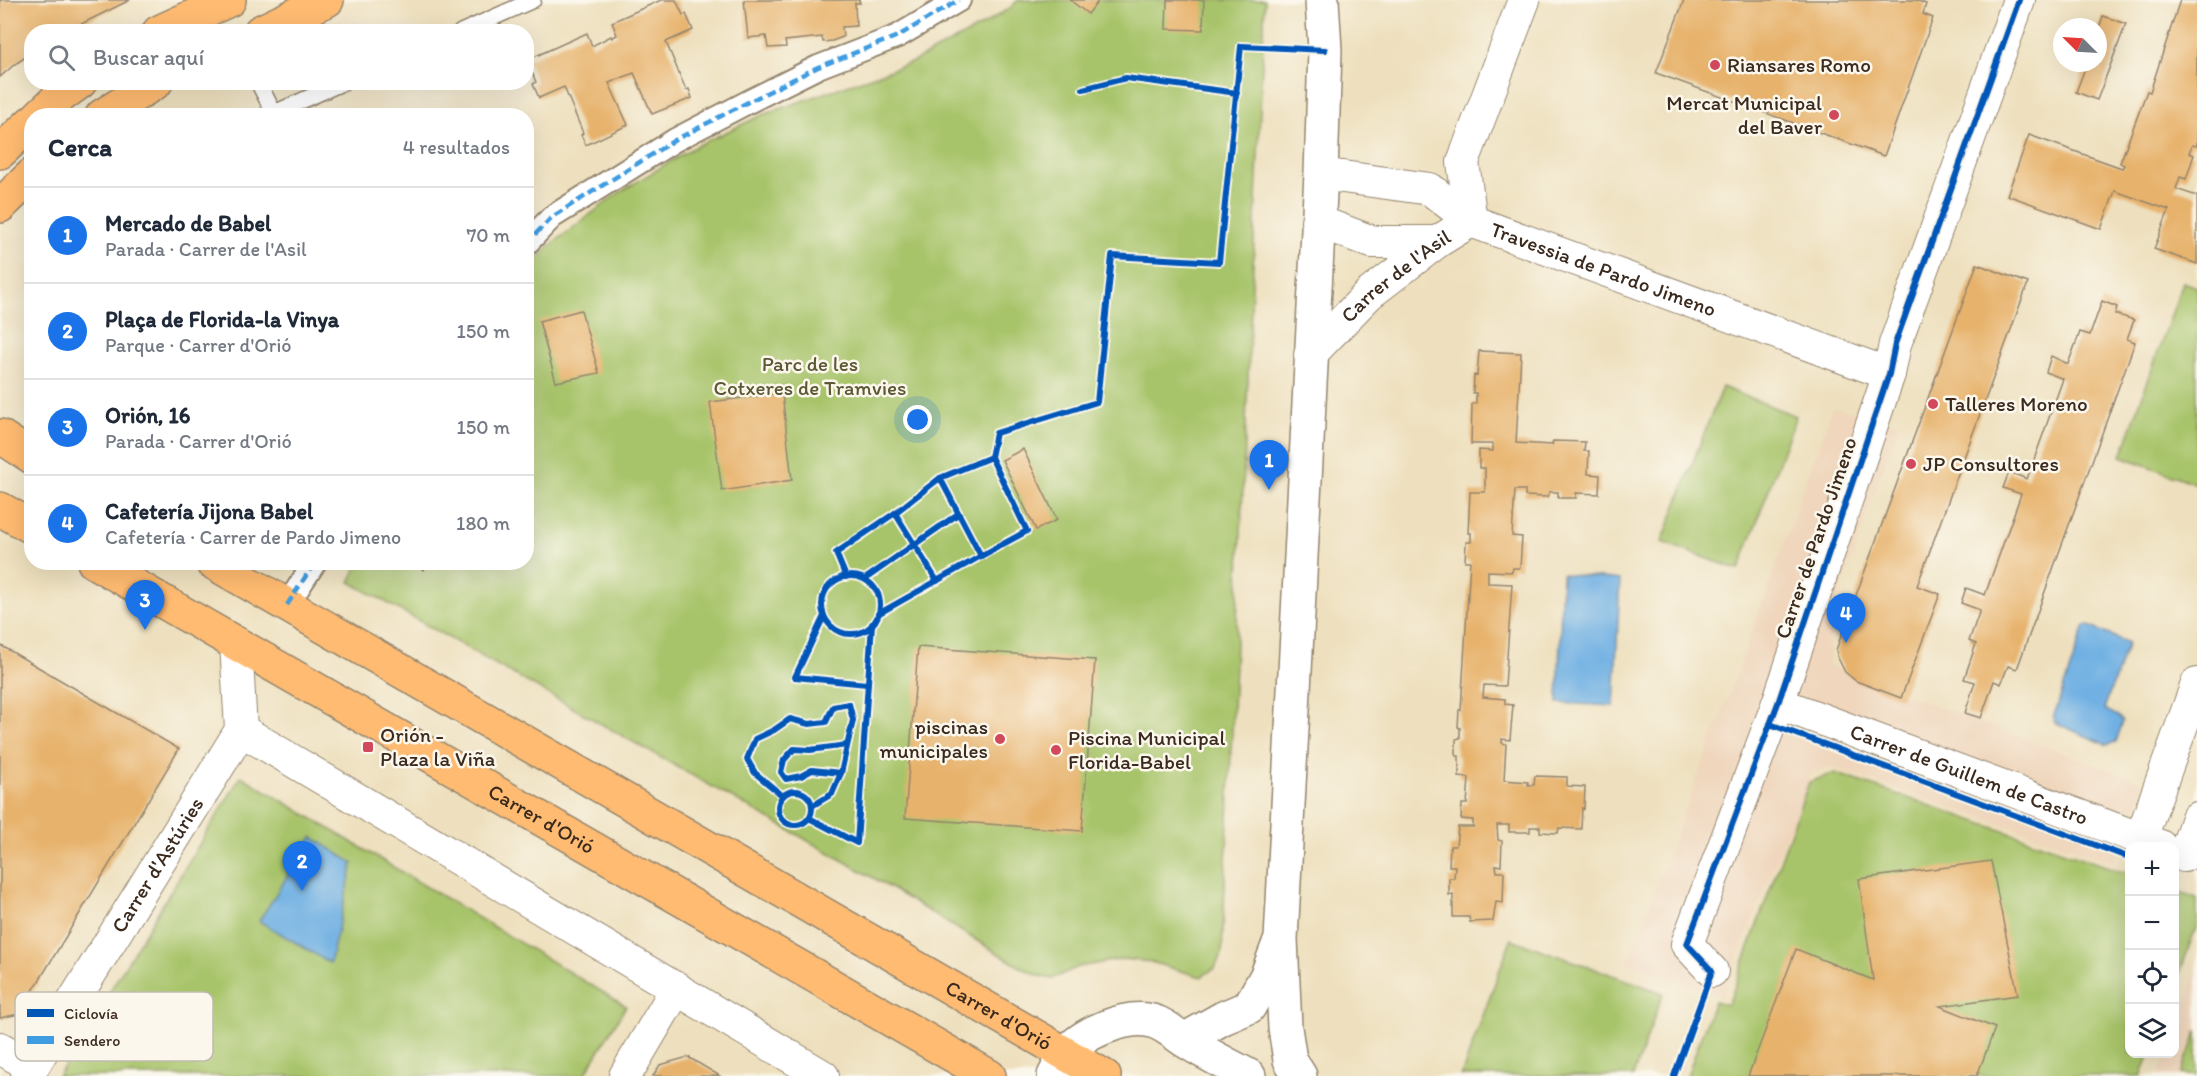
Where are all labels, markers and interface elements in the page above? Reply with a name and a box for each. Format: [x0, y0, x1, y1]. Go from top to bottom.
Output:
north arrow [2053, 18, 2107, 72]
search box [24, 24, 534, 90]
icon: search [45, 41, 78, 74]
text: Buscar aquí [93, 44, 204, 71]
place label: Riansares Romo [1727, 52, 1871, 77]
marker: Riansares Romo [1708, 58, 1722, 72]
place label: Mercat Municipal del Baver [1666, 90, 1823, 139]
marker: Mercat Municipal del Baver [1827, 108, 1841, 122]
text: Cerca [48, 131, 112, 163]
text: 4 resultados [403, 135, 510, 159]
text: Mercado de Babel [105, 210, 271, 237]
street label: Travessia de Pardo Jimeno [1487, 216, 1720, 322]
text: 1 [63, 223, 72, 247]
text: 70 m [466, 223, 510, 247]
street label: Carrer de l'Asil [1335, 224, 1455, 328]
text: Parada · Carrer de l'Asil [105, 237, 307, 261]
text: Plaça de Florida-la Vinya [105, 306, 339, 333]
text: 2 [62, 319, 73, 343]
text: 150 m [457, 319, 510, 343]
text: Parque · Carrer d'Orió [105, 333, 292, 357]
park label: Parc de les Cotxeres de Tramvies [713, 351, 907, 400]
place label: Talleres Moreno [1945, 391, 2088, 416]
marker: Talleres Moreno [1926, 397, 1940, 411]
text: Orión, 16 [105, 402, 190, 429]
your location [903, 405, 932, 434]
text: 3 [62, 415, 73, 439]
text: 150 m [457, 415, 510, 439]
text: Parada · Carrer d'Orió [105, 429, 292, 453]
street label: Carrer de Pardo Jimeno [1769, 434, 1862, 642]
pin: 1 [1250, 440, 1288, 490]
place label: JP Consultores [1923, 451, 2059, 476]
marker: JP Consultores [1904, 457, 1918, 471]
text: Cafetería Jijona Babel [105, 498, 313, 525]
text: 4 [61, 511, 74, 535]
text: 180 m [456, 511, 510, 535]
text: Cafetería · Carrer de Pardo Jimeno [105, 525, 401, 549]
pin: 3 [126, 580, 164, 630]
pin: 4 [1826, 594, 1866, 643]
place label: piscinas municipales [880, 714, 988, 763]
street label: Carrer de Guillem de Castro [1847, 718, 2092, 830]
place label: Orión - Plaza la Viña [380, 722, 495, 771]
place label: Piscina Municipal Florida-Babel [1068, 725, 1225, 774]
marker: piscinas municipales [993, 732, 1007, 746]
marker: Orión - Plaza la Viña [361, 740, 375, 754]
marker: Piscina Municipal Florida-Babel [1049, 743, 1063, 757]
street label: Carrer d'Orió [484, 778, 599, 859]
street label: Carrer d'Astúries [106, 792, 208, 937]
pin: 2 [282, 842, 322, 891]
map controls [2125, 842, 2179, 1058]
button: + [2125, 842, 2179, 896]
button: − [2125, 896, 2179, 950]
button: locate [2125, 950, 2179, 1004]
street label: Carrer d'Orió [941, 974, 1057, 1055]
legend [15, 992, 213, 1061]
text: Ciclovía [64, 1004, 119, 1023]
button: layers [2125, 1004, 2179, 1058]
text: Sendero [64, 1031, 120, 1050]

